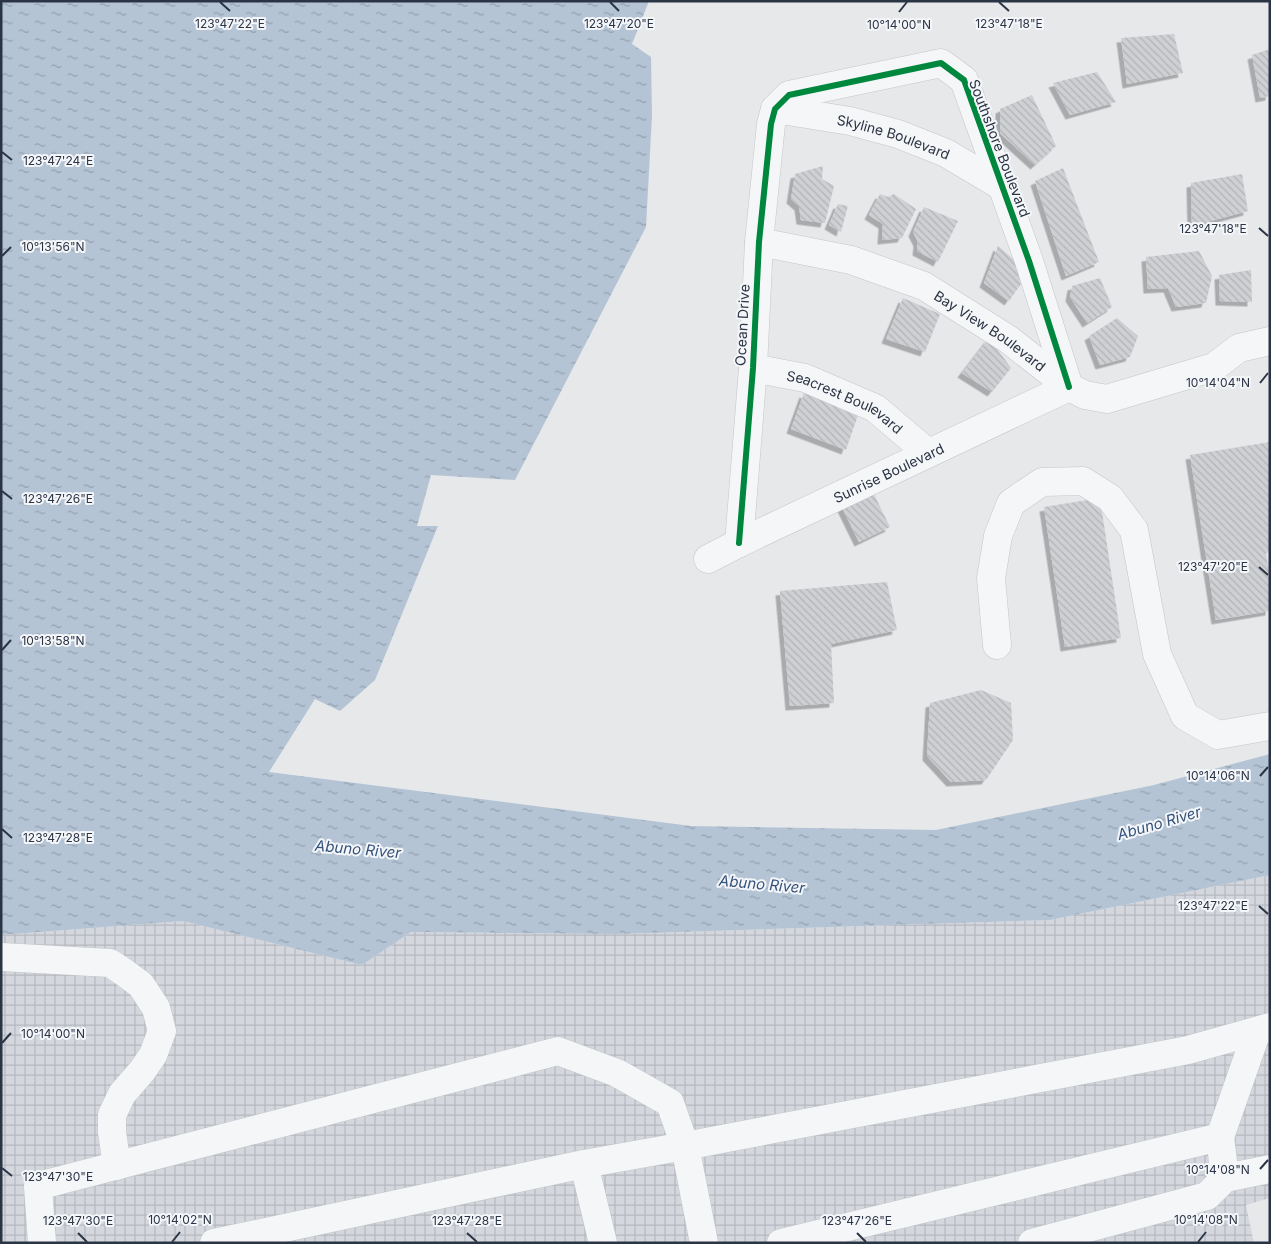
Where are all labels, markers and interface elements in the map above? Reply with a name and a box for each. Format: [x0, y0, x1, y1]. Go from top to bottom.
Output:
text: 123°47'22"E [195, 16, 265, 31]
text: 123°47'20"E [584, 16, 654, 31]
text: 123°47'18"E [975, 16, 1043, 31]
text: 10°14'00"N [867, 17, 931, 32]
street label: Southshore Boulevard [966, 77, 1034, 219]
street label: Skyline Boulevard [836, 111, 953, 162]
text: 123°47'24"E [23, 153, 93, 168]
text: 123°47'18"E [1179, 221, 1247, 236]
text: 10°13'56"N [21, 239, 85, 254]
street label: Ocean Drive [731, 284, 753, 366]
street label: Bay View Boulevard [931, 286, 1050, 374]
street label: Seacrest Boulevard [785, 366, 907, 437]
text: 10°14'04"N [1186, 375, 1250, 390]
street label: Sunrise Boulevard [830, 439, 946, 506]
text: 123°47'26"E [23, 491, 93, 506]
text: 123°47'20"E [1178, 559, 1248, 574]
text: 10°13'58"N [21, 633, 85, 648]
text: 10°14'06"N [1186, 768, 1250, 783]
water label: Abuno River [1114, 802, 1203, 844]
text: 123°47'28"E [23, 830, 93, 845]
water label: Abuno River [313, 836, 402, 862]
water label: Abuno River [717, 871, 806, 897]
text: 123°47'22"E [1178, 898, 1248, 913]
text: 10°14'00"N [21, 1026, 85, 1041]
text: 10°14'08"N [1186, 1162, 1250, 1177]
text: 123°47'30"E [23, 1169, 93, 1184]
text: 10°14'02"N [148, 1212, 212, 1227]
text: 10°14'08"N [1174, 1212, 1238, 1227]
text: 123°47'30"E [43, 1213, 113, 1228]
text: 123°47'28"E [432, 1213, 502, 1228]
text: 123°47'26"E [822, 1213, 892, 1228]

